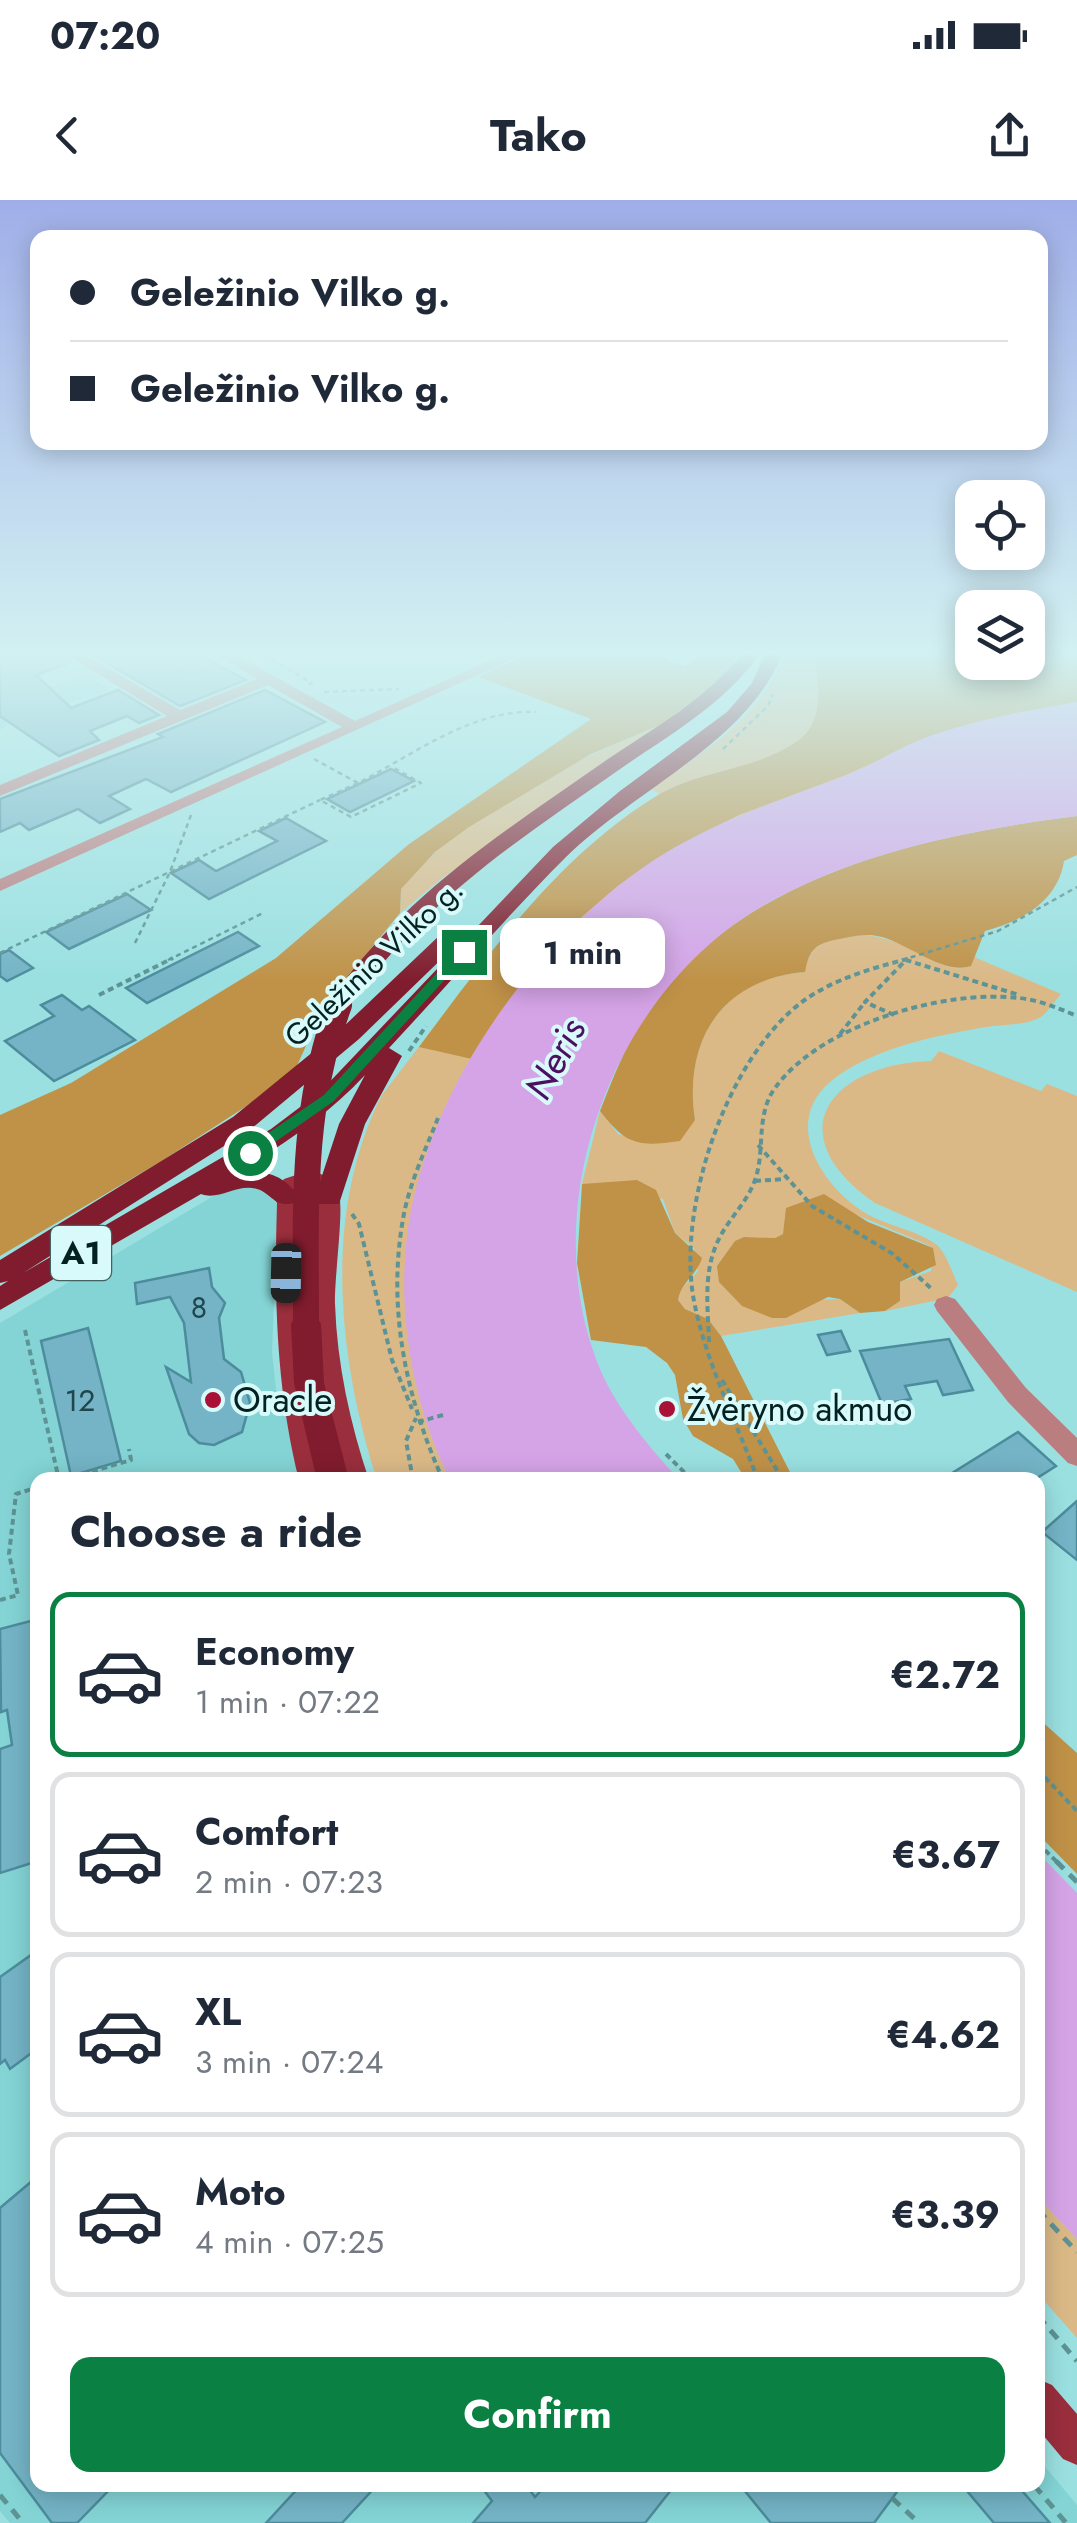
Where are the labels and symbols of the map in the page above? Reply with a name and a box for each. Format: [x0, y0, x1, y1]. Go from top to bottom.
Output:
street label: Geležinio Vilko g. [275, 868, 473, 1057]
callout: 1 min [499, 917, 664, 987]
route end [442, 930, 487, 975]
water label: Neris [510, 1007, 599, 1109]
route start [228, 1131, 273, 1176]
road number: A1 [51, 1226, 111, 1280]
car [270, 1243, 302, 1303]
house number: 8 [191, 1286, 207, 1329]
place label: Oracle [233, 1375, 332, 1425]
house number: 12 [65, 1379, 95, 1422]
place label: Žvėryno akmuo [687, 1384, 912, 1434]
marker: Oracle [202, 1389, 224, 1411]
marker: Žvėryno akmuo [656, 1398, 678, 1420]

